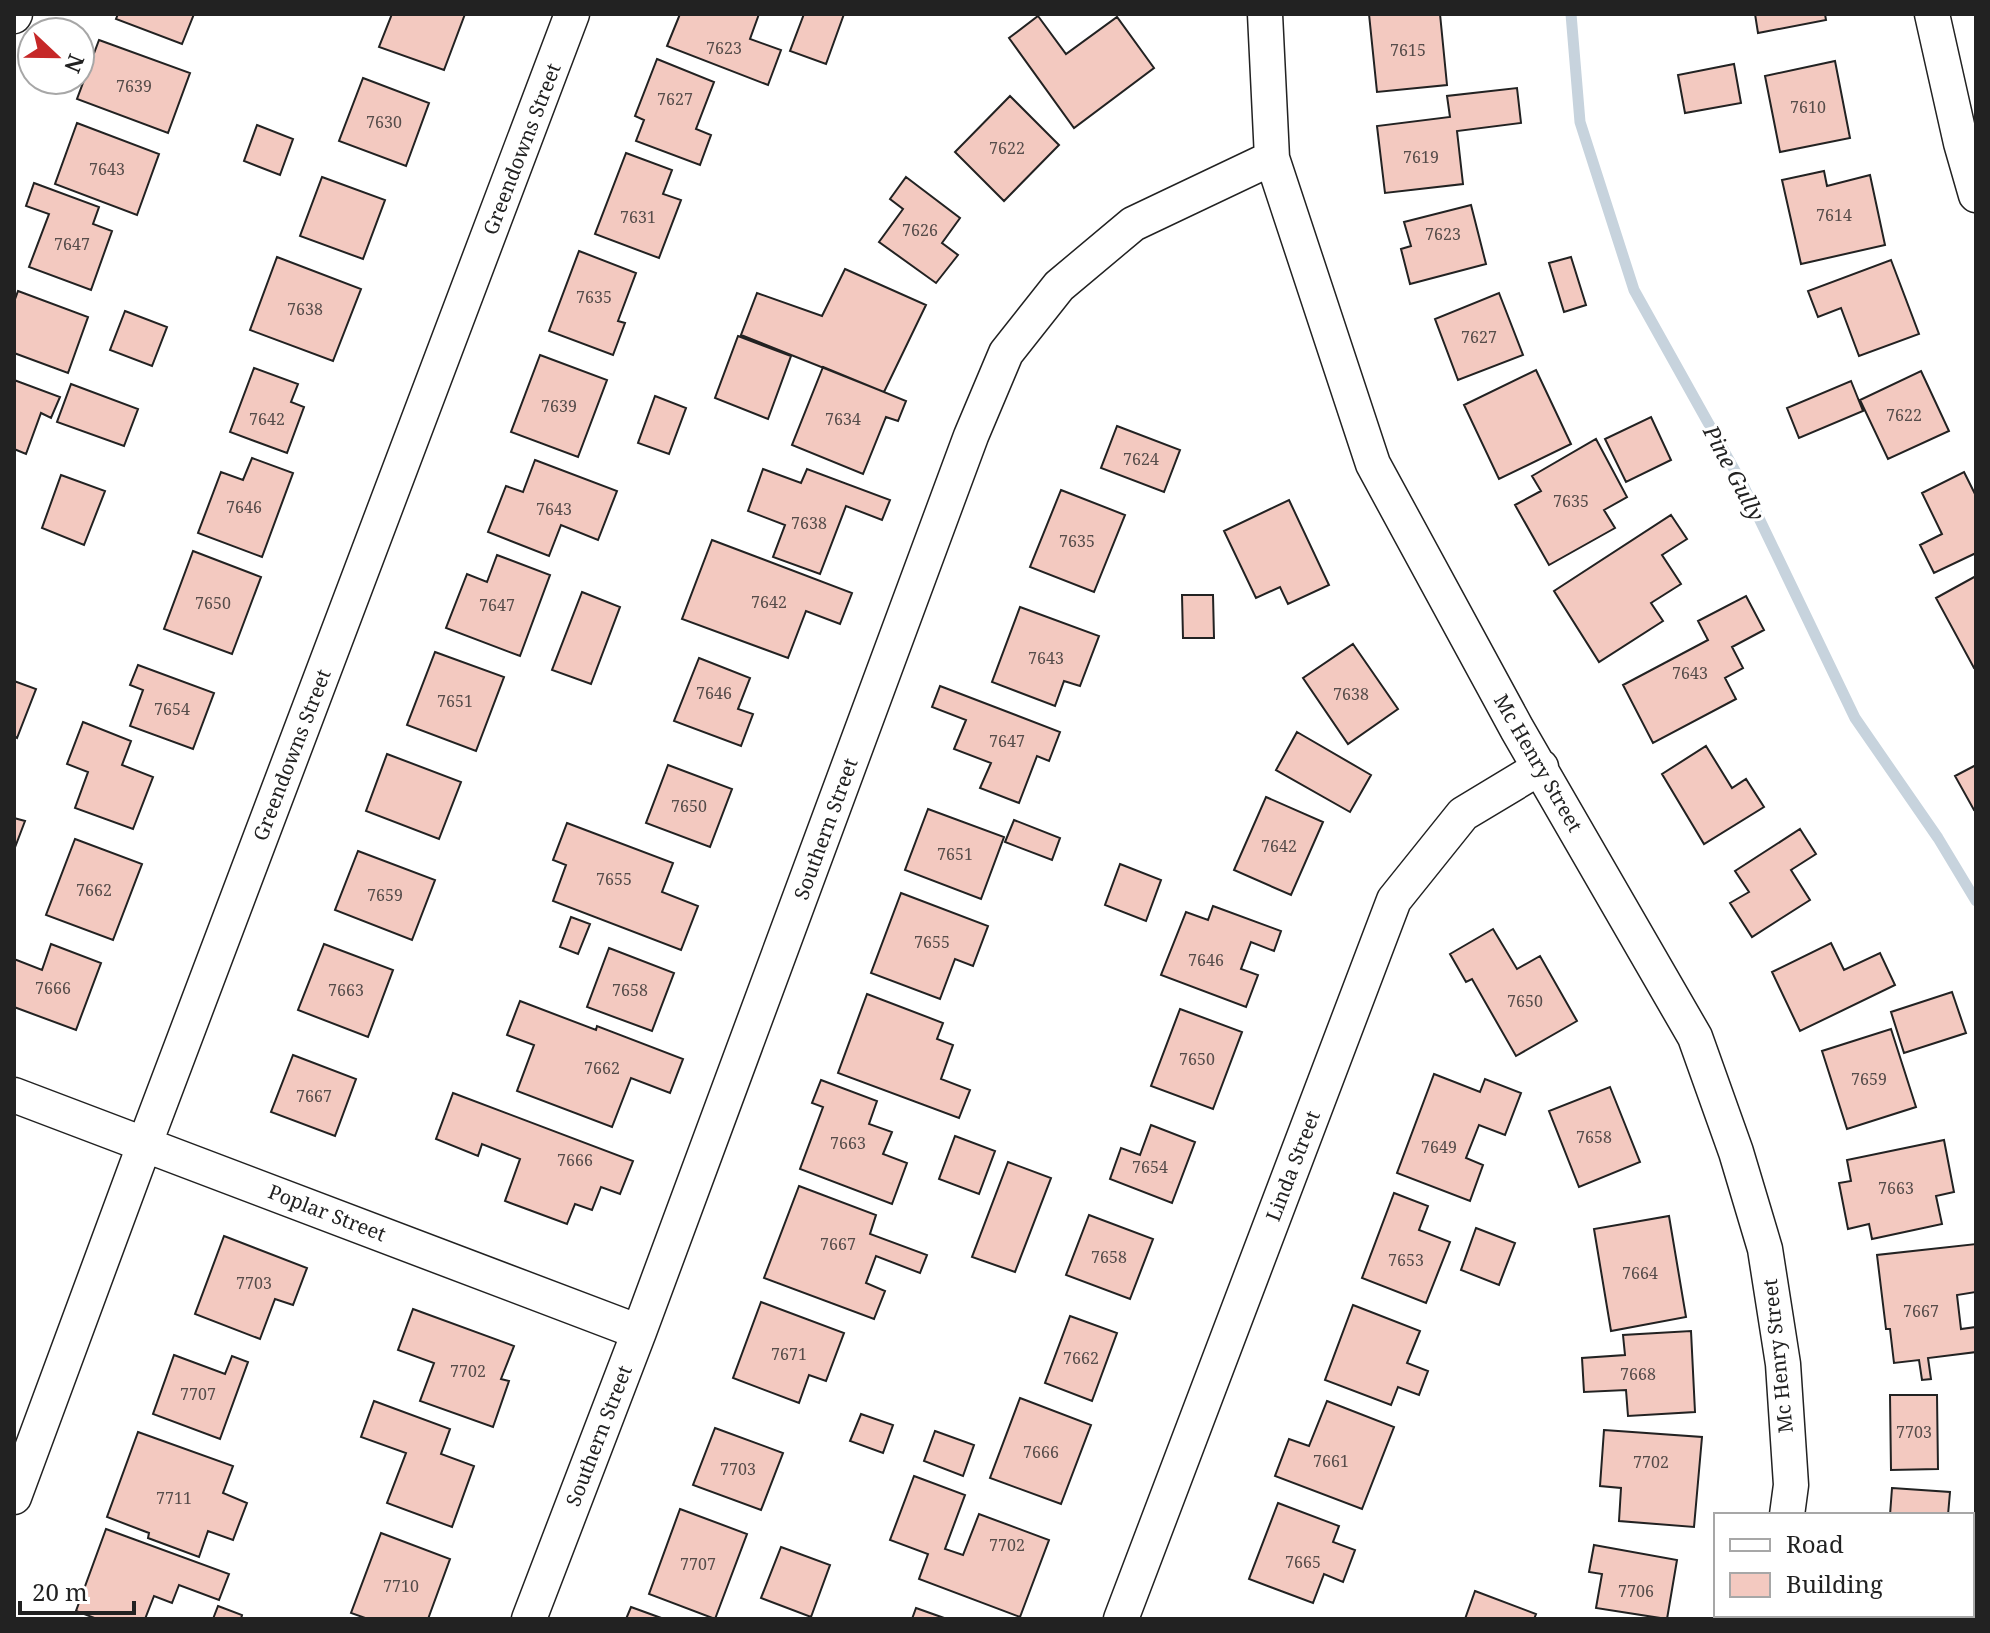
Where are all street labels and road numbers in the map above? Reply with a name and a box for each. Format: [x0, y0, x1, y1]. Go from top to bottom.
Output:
street label: Greendowns Street [476, 59, 567, 239]
street label: Greendowns Street [246, 665, 337, 845]
street label: Mc Henry Street [1488, 689, 1589, 837]
street label: Southern Street [787, 754, 864, 903]
street label: Linda Street [1259, 1107, 1326, 1225]
street label: Poplar Street [265, 1178, 390, 1247]
street label: Mc Henry Street [1756, 1278, 1799, 1435]
street label: Southern Street [559, 1361, 638, 1510]

